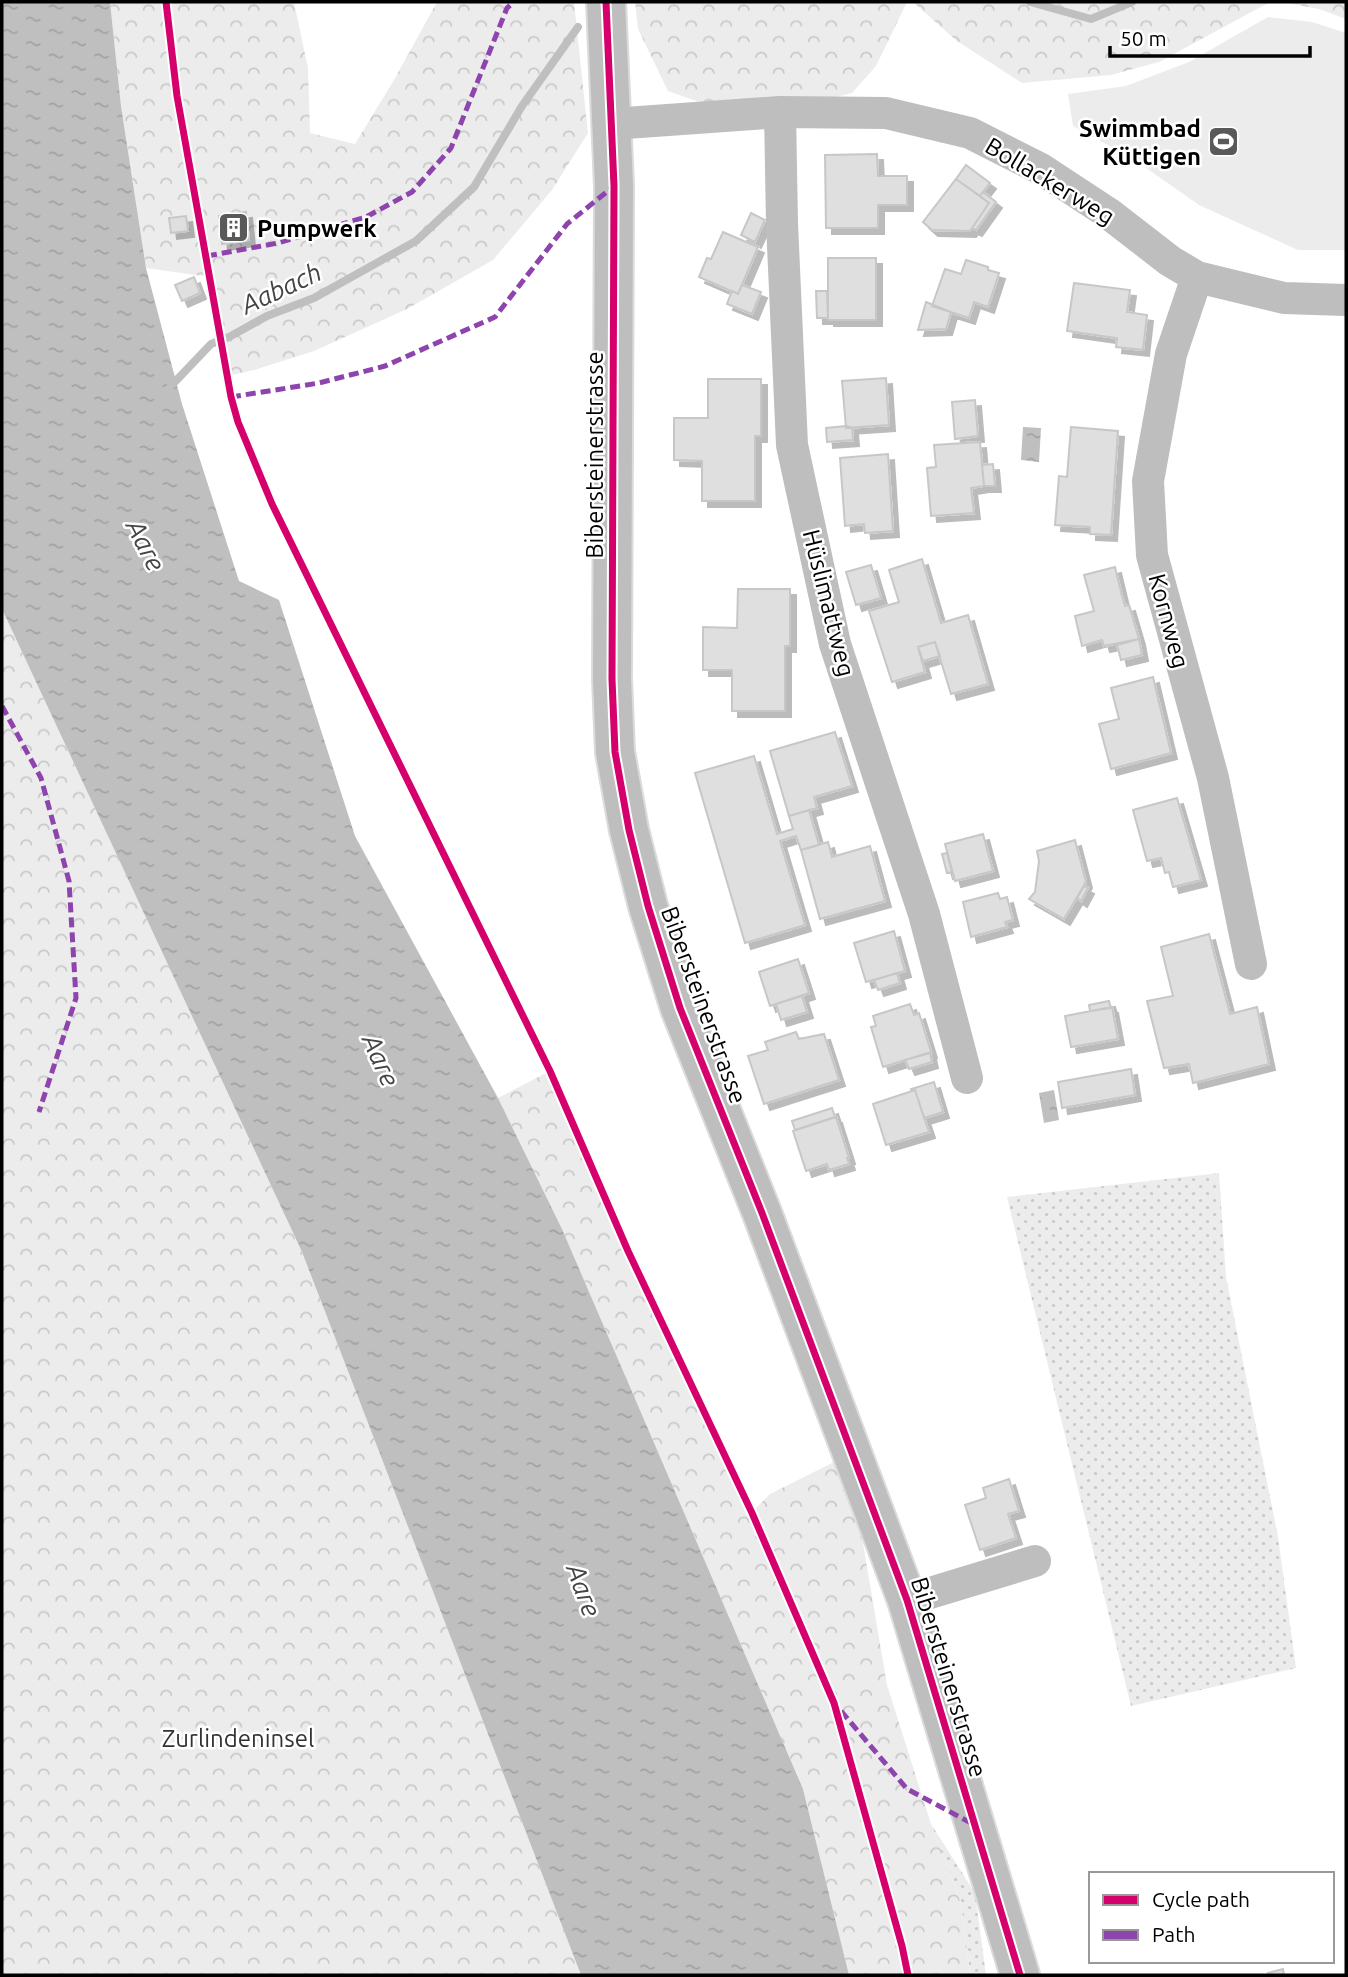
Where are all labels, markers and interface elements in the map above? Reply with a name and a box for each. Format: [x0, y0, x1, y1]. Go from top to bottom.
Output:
scale bar [1110, 14, 1310, 58]
text: 50 m [1120, 26, 1167, 50]
place label: Swimmbad Küttigen [1079, 115, 1201, 170]
sports icon: Swimmbad Küttigen [1207, 125, 1241, 159]
street label: Bollackerweg [981, 132, 1119, 230]
building icon: Pumpwerk [217, 211, 251, 245]
place label: Pumpwerk [257, 215, 377, 242]
water label: Aabach [234, 257, 326, 320]
street label: Bibersteinerstrasse [581, 351, 608, 559]
water label: Aare [120, 513, 171, 576]
street label: Hüslimattweg [798, 527, 860, 679]
street label: Kornweg [1143, 571, 1195, 671]
street label: Bibersteinerstrasse [656, 903, 752, 1107]
water label: Aare [356, 1028, 405, 1090]
water label: Aare [561, 1558, 607, 1620]
street label: Bibersteinerstrasse [906, 1574, 992, 1780]
park label: Zurlindeninsel [162, 1725, 314, 1752]
legend [1089, 1872, 1334, 1963]
text: Cycle path [1152, 1887, 1250, 1911]
text: Path [1152, 1922, 1195, 1946]

